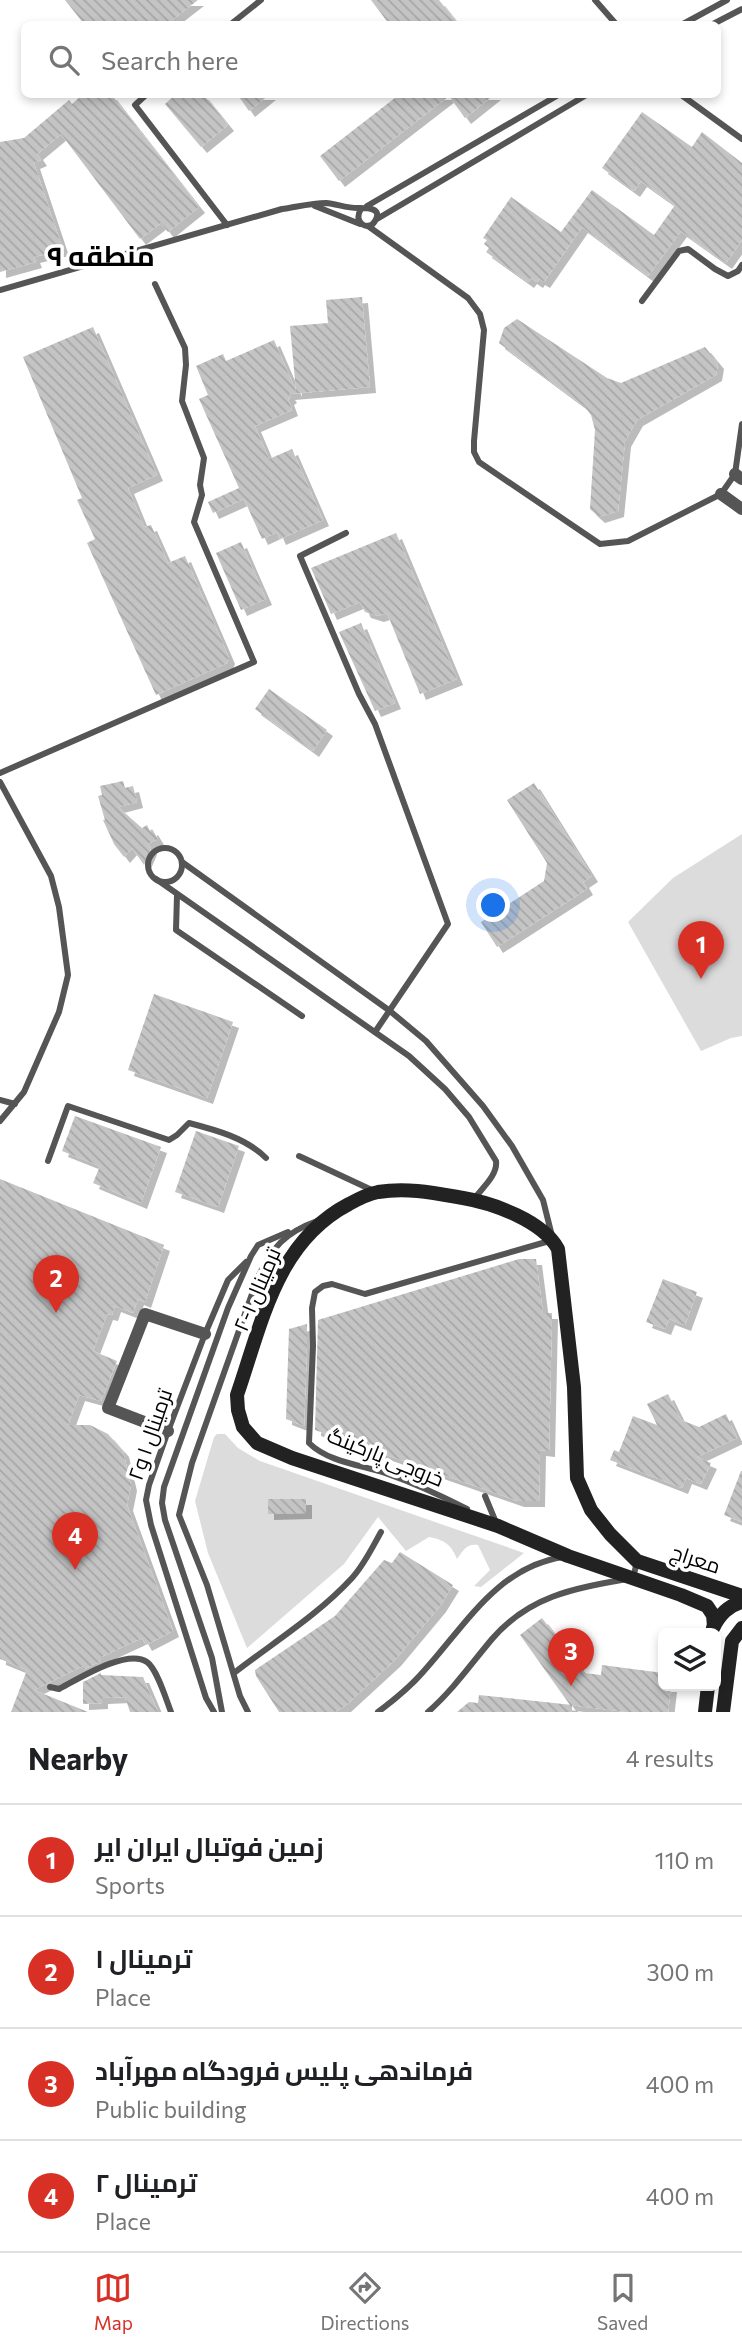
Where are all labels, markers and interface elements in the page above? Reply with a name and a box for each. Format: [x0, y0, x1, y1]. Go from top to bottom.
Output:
search box [21, 21, 721, 98]
icon: search [45, 41, 83, 79]
text: Search here [101, 44, 239, 75]
district label: منطقه ۹ [47, 238, 155, 272]
your location [476, 888, 510, 922]
pin: 1 [678, 921, 724, 979]
street label: ترمینال ۱-۲ [227, 1243, 287, 1335]
pin: 2 [33, 1255, 79, 1313]
street label: ترمینال ۱ و۲ [122, 1385, 178, 1484]
street label: خروجی پارکینگ [323, 1421, 448, 1494]
pin: 4 [52, 1512, 98, 1570]
street label: معراج [667, 1538, 724, 1581]
pin: 3 [548, 1628, 594, 1686]
map controls [658, 1628, 721, 1691]
button: layers [658, 1628, 721, 1691]
text: Nearby [28, 1739, 128, 1776]
text: 4 results [626, 1744, 714, 1772]
text: زمین فوتبال ایران ایر [95, 1830, 324, 1861]
text: 1 [46, 1846, 56, 1874]
text: 110 m [655, 1846, 714, 1874]
text: Sports [95, 1871, 165, 1899]
text: ترمینال ۱ [95, 1942, 192, 1973]
text: 2 [44, 1958, 58, 1986]
text: 300 m [646, 1958, 714, 1986]
text: Place [95, 1983, 151, 2011]
text: فرماندهی پلیس فرودگاه مهرآباد [95, 2054, 473, 2085]
text: 3 [44, 2070, 58, 2098]
text: 400 m [646, 2070, 714, 2098]
text: Public building [95, 2095, 246, 2123]
text: ترمینال ۲ [95, 2166, 197, 2197]
text: 4 [44, 2182, 58, 2210]
text: 400 m [646, 2182, 714, 2210]
text: Place [95, 2207, 151, 2235]
tab: Map [94, 2269, 133, 2334]
tab: Directions [320, 2269, 410, 2334]
tab: Saved [597, 2269, 648, 2334]

